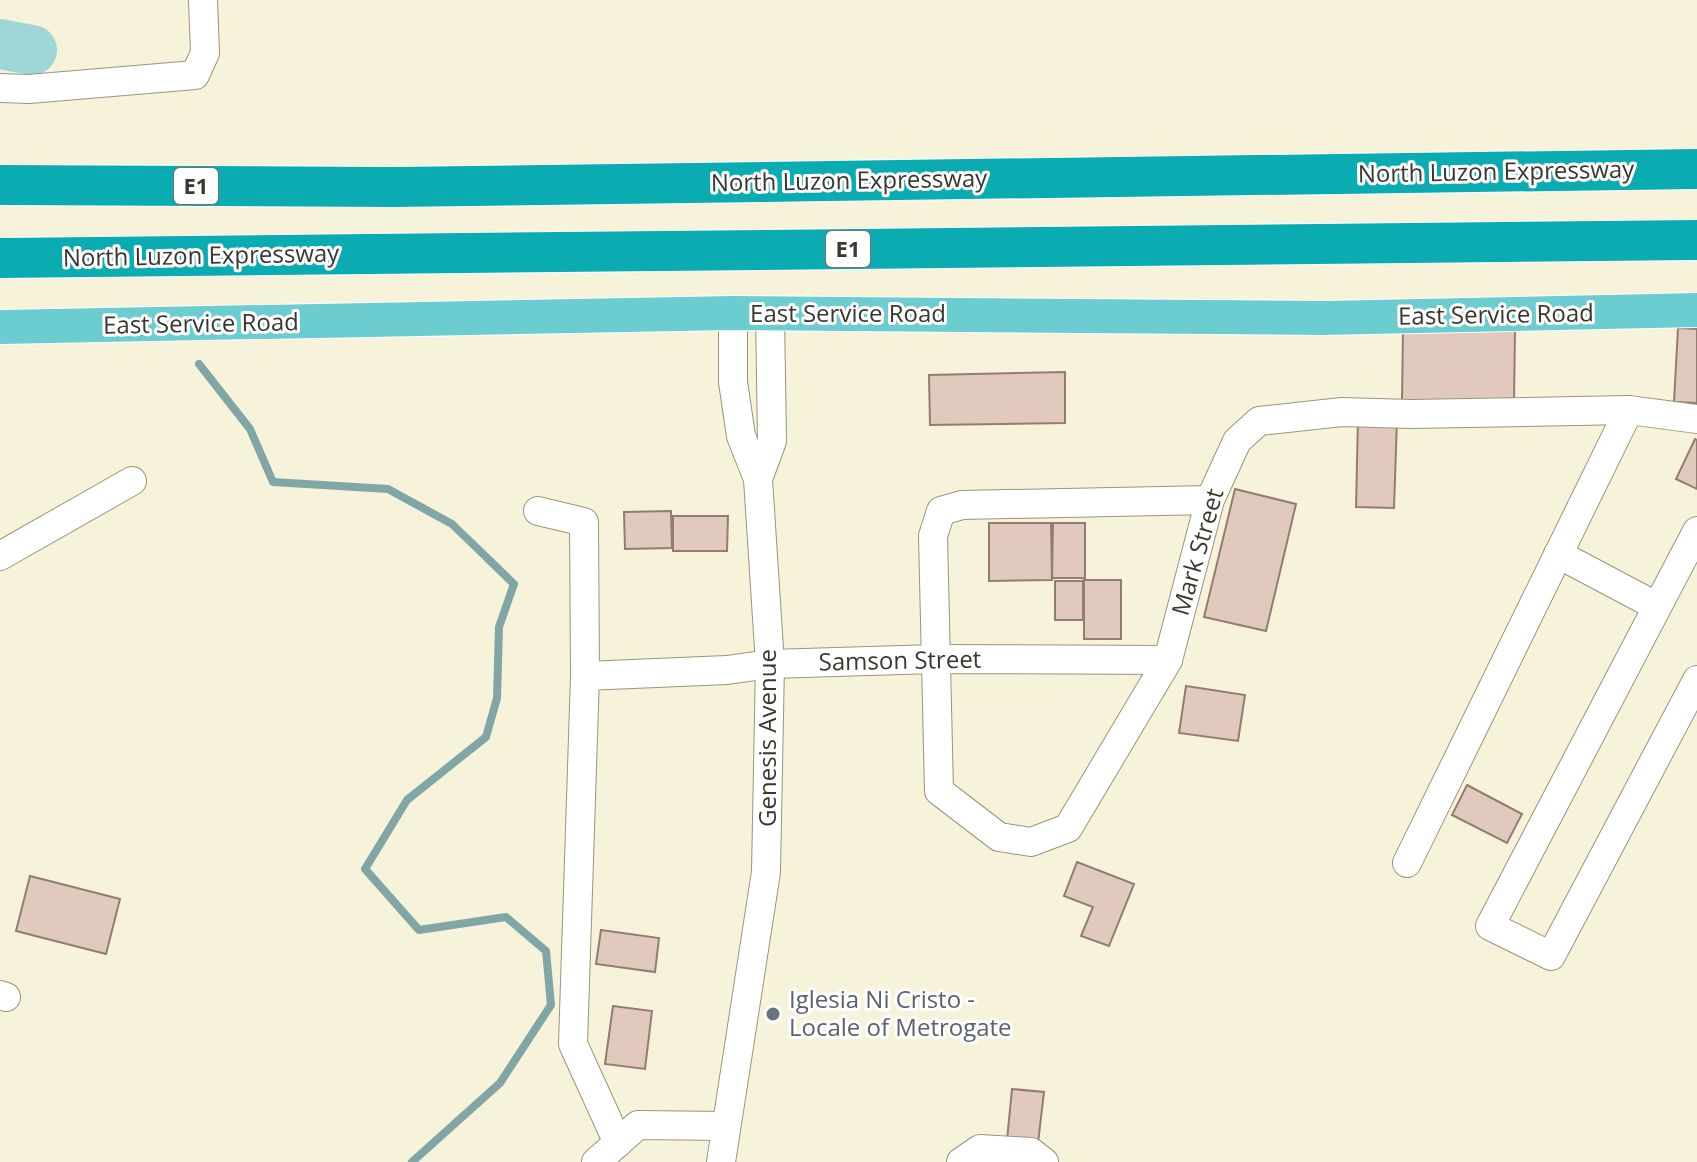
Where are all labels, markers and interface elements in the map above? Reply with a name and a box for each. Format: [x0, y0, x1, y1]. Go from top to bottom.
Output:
street label: North Luzon Expressway [1357, 152, 1635, 189]
street label: North Luzon Expressway [710, 161, 988, 198]
road number: E1 [174, 168, 218, 204]
road number: E1 [826, 231, 870, 267]
street label: North Luzon Expressway [62, 236, 340, 273]
street label: East Service Road [1398, 295, 1594, 332]
street label: East Service Road [750, 296, 946, 329]
street label: East Service Road [103, 304, 299, 341]
street label: Mark Street [1163, 484, 1230, 619]
street label: Samson Street [818, 642, 982, 677]
street label: Genesis Avenue [750, 649, 783, 827]
place label: Iglesia Ni Cristo - Locale of Metrogate [789, 982, 1012, 1043]
marker: Iglesia Ni Cristo - Locale of Metrogate [764, 1005, 782, 1023]

